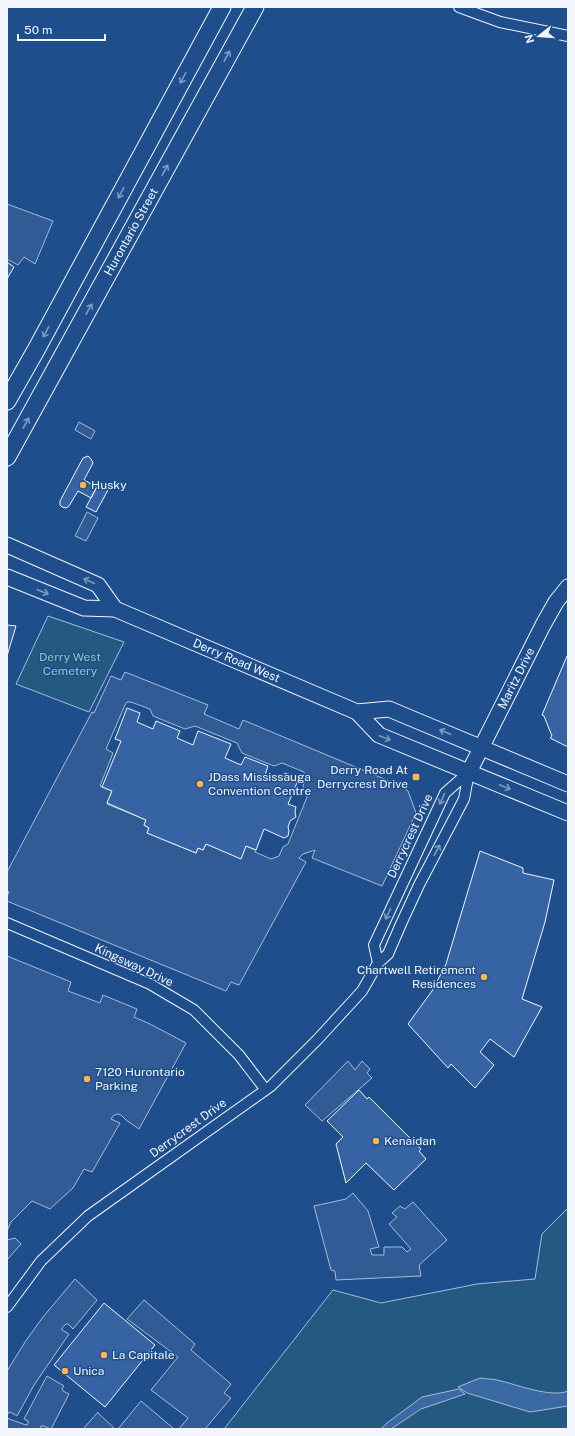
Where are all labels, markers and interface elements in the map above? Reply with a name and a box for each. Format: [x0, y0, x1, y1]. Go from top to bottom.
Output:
scale bar [18, 16, 105, 42]
north arrow [519, 16, 559, 56]
text: 50 m [24, 23, 52, 37]
text: N [522, 33, 536, 45]
one-way arrow [224, 50, 232, 62]
one-way arrow [179, 72, 186, 84]
one-way arrow [161, 164, 169, 176]
street label: Hurontario Street [101, 185, 161, 278]
one-way arrow [117, 186, 125, 198]
one-way arrow [85, 303, 93, 315]
one-way arrow [42, 325, 49, 337]
one-way arrow [23, 417, 30, 429]
place label: Husky [91, 478, 127, 492]
marker: Husky [78, 480, 88, 490]
one-way arrow [84, 577, 96, 584]
one-way arrow [37, 588, 49, 596]
street label: Derry Road West [191, 636, 282, 686]
street label: Maritz Drive [495, 645, 538, 711]
park label: Derry West Cemetery [39, 650, 101, 678]
one-way arrow [439, 728, 451, 735]
one-way arrow [379, 735, 391, 743]
place label: Derry Road At Derrycrest Drive [317, 763, 408, 791]
place label: JDass Mississauga Convention Centre [208, 770, 311, 798]
marker: Derry Road At Derrycrest Drive [411, 772, 421, 782]
marker: JDass Mississauga Convention Centre [195, 779, 205, 789]
one-way arrow [498, 784, 510, 791]
street label: Derrycrest Drive [384, 792, 436, 880]
one-way arrow [438, 793, 445, 805]
one-way arrow [434, 845, 442, 857]
one-way arrow [384, 908, 391, 920]
street label: Kingsway Drive [92, 941, 176, 989]
place label: Chartwell Retirement Residences [357, 963, 476, 991]
marker: Chartwell Retirement Residences [479, 972, 489, 982]
place label: 7120 Hurontario Parking [95, 1065, 185, 1093]
marker: 7120 Hurontario Parking [82, 1074, 92, 1084]
street label: Derrycrest Drive [147, 1095, 229, 1160]
place label: Kenaidan [384, 1134, 436, 1148]
marker: Kenaidan [371, 1136, 381, 1146]
place label: La Capitale [112, 1348, 175, 1362]
marker: La Capitale [99, 1350, 109, 1360]
place label: Unica [73, 1364, 104, 1378]
marker: Unica [60, 1366, 70, 1376]

